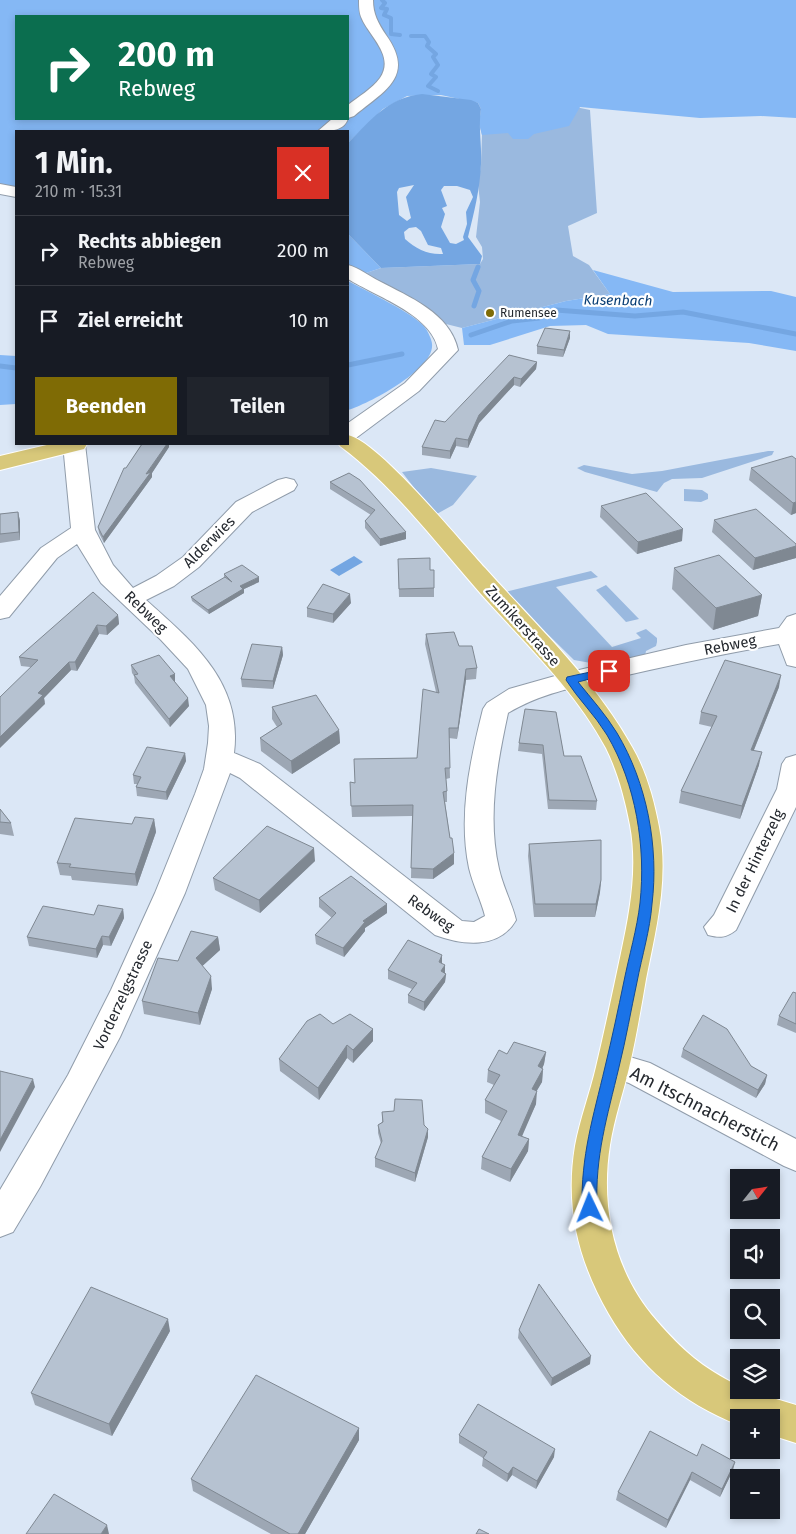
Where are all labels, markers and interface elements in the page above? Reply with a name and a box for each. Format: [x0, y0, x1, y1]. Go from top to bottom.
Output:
text: 200 m [118, 33, 215, 75]
icon: right [35, 35, 100, 100]
text: Rebweg [118, 75, 195, 102]
text: 1 Min. [35, 145, 113, 181]
button: close [277, 147, 329, 199]
text: 210 m · 15:31 [35, 182, 122, 201]
text: Rechts abbiegen [78, 230, 221, 253]
icon: right [35, 237, 63, 265]
text: 200 m [277, 239, 329, 262]
text: Rebweg [78, 253, 134, 272]
water label: Kusenbach [583, 291, 653, 310]
place label: Rumensee [500, 306, 557, 320]
icon: arrive [35, 307, 63, 335]
marker: Rumensee [484, 307, 496, 319]
text: Ziel erreicht [78, 309, 183, 332]
text: 10 m [289, 309, 329, 332]
button: Beenden [35, 377, 177, 435]
button: Teilen [187, 377, 329, 435]
street label: Alderwies [179, 512, 239, 572]
street label: Zumikerstrasse [482, 582, 564, 670]
street label: Rebweg [121, 587, 171, 637]
street label: Rebweg [702, 631, 758, 659]
pin [588, 650, 630, 692]
icon: arrive [595, 657, 623, 685]
street label: In der Hinterzelg [722, 806, 788, 916]
street label: Rebweg [404, 891, 458, 936]
street label: Vorderzelgstrasse [90, 937, 156, 1053]
street label: Am Itschnacherstich [626, 1062, 784, 1156]
north arrow [730, 1169, 780, 1219]
map controls [730, 1169, 780, 1519]
position arrow [563, 1181, 615, 1233]
button: sound [730, 1229, 780, 1279]
button: search [730, 1289, 780, 1339]
button: layers [730, 1349, 780, 1399]
button: + [730, 1409, 780, 1459]
button: − [730, 1469, 780, 1519]

